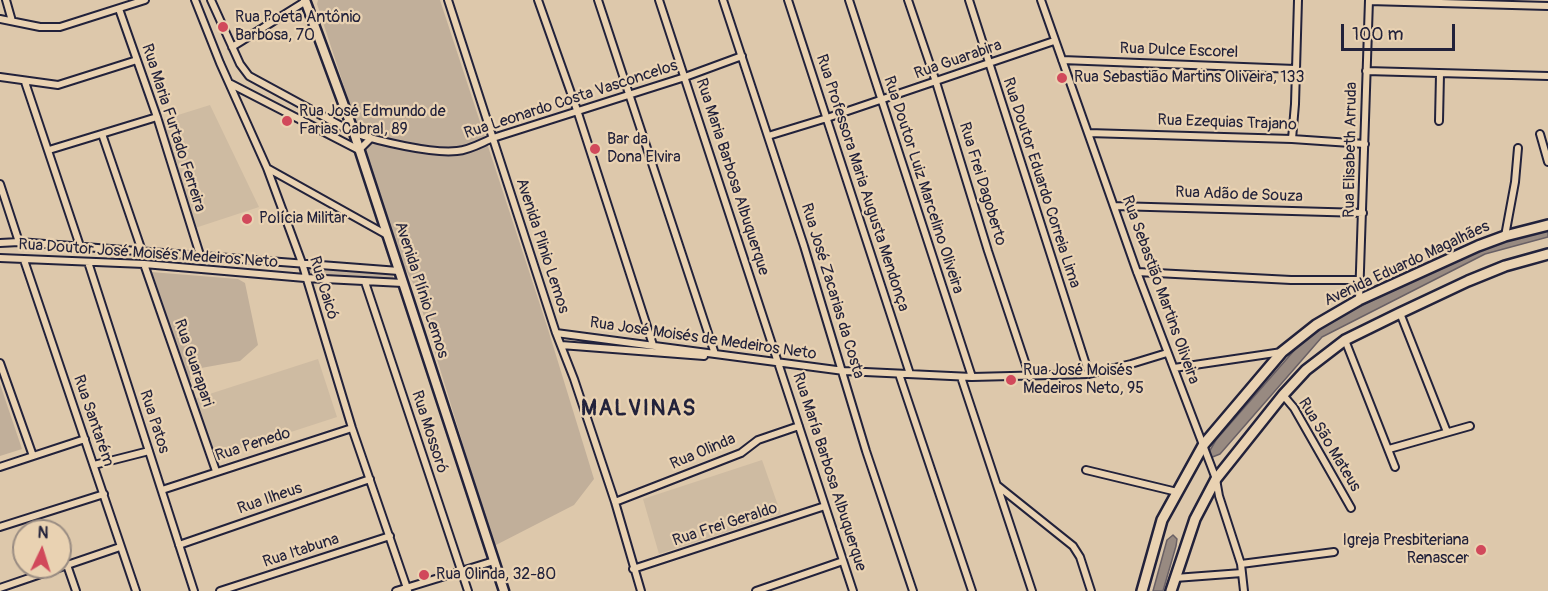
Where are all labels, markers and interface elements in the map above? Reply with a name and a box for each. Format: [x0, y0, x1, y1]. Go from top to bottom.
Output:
place label: Rua Poeta Antônio Barbosa, 70 [235, 8, 361, 46]
scale bar [1344, 12, 1458, 50]
marker: Rua Poeta Antônio Barbosa, 70 [216, 20, 230, 34]
text: 100 m [1352, 23, 1404, 46]
street label: Rua Guarabira [912, 36, 1004, 84]
street label: Rua Dulce Escorel [1119, 39, 1239, 63]
street label: Rua Maria Furtado Ferreira [137, 42, 209, 214]
street label: Rua Professora Maria Augusta Mendonça [811, 52, 913, 314]
street label: Rua Leonardo Costa Vasconcelos [462, 56, 680, 144]
place label: Rua Sebastião Martins Oliveira, 133 [1074, 68, 1304, 88]
marker: Rua Sebastião Martins Oliveira, 133 [1055, 71, 1069, 85]
street label: Rua Doutor Luiz Marcelino Oliveira [879, 74, 967, 296]
street label: Rua Doutor Eduardo Correia Lima [998, 75, 1084, 291]
street label: Rua Maria Barbosa Albuquerque [691, 76, 773, 278]
street label: Rua Elisabeth Arruda [1340, 82, 1362, 218]
place label: Rua José Edmundo de Farias Cabral, 89 [299, 102, 446, 140]
street label: Rua Ezequias Trajano [1157, 111, 1297, 135]
marker: Rua José Edmundo de Farias Cabral, 89 [280, 114, 294, 128]
street label: Rua Frei Dagoberto [954, 120, 1010, 248]
place label: Bar da Dona Elvira [607, 130, 681, 168]
marker: Bar da Dona Elvira [588, 142, 602, 156]
street label: Avenida Plinio Lemos [511, 176, 573, 316]
street label: Rua Adão de Souza [1175, 183, 1303, 207]
street label: Rua Sebastião Martins Oliveira [1117, 193, 1203, 387]
street label: Rua José Zacarias da Costa [796, 201, 868, 381]
place label: Polícia Militar [259, 209, 347, 229]
marker: Polícia Militar [240, 212, 254, 226]
street label: Avenida Eduardo Magalhães [1321, 217, 1493, 311]
street label: Avenida Plínio Lemos [390, 219, 452, 361]
street label: Rua Doutor José Moisés Medeiros Neto [18, 235, 278, 273]
street label: Rua Caicó [304, 254, 342, 322]
street label: Rua José Moisés de Medeiros Neto [588, 314, 818, 364]
street label: Rua Guarapari [169, 317, 217, 409]
place label: Rua José Moisés Medeiros Neto, 95 [1023, 361, 1144, 399]
street label: Rua María Barbosa Albuquerque [788, 370, 870, 574]
street label: Rua Santarém [68, 373, 118, 469]
marker: Rua José Moisés Medeiros Neto, 95 [1004, 373, 1018, 387]
street label: Rua Patos [135, 388, 173, 456]
street label: Rua Mossoró [407, 388, 451, 476]
street label: Rua São Mateus [1294, 395, 1364, 495]
district label: MALVINAS [581, 396, 697, 422]
street label: Rua Penedo [213, 424, 293, 466]
street label: Rua Olinda [667, 430, 739, 474]
street label: Rua Ilheus [235, 479, 305, 519]
street label: Rua Frei Geraldo [670, 499, 780, 551]
north arrow [12, 519, 72, 579]
text: N [37, 523, 49, 543]
street label: Rua Itabuna [260, 530, 342, 572]
place label: Igreja Presbiteriana Renascer [1343, 531, 1469, 569]
marker: Igreja Presbiteriana Renascer [1474, 543, 1488, 557]
place label: Rua Olinda, 32-80 [436, 565, 556, 585]
marker: Rua Olinda, 32-80 [417, 568, 431, 582]

